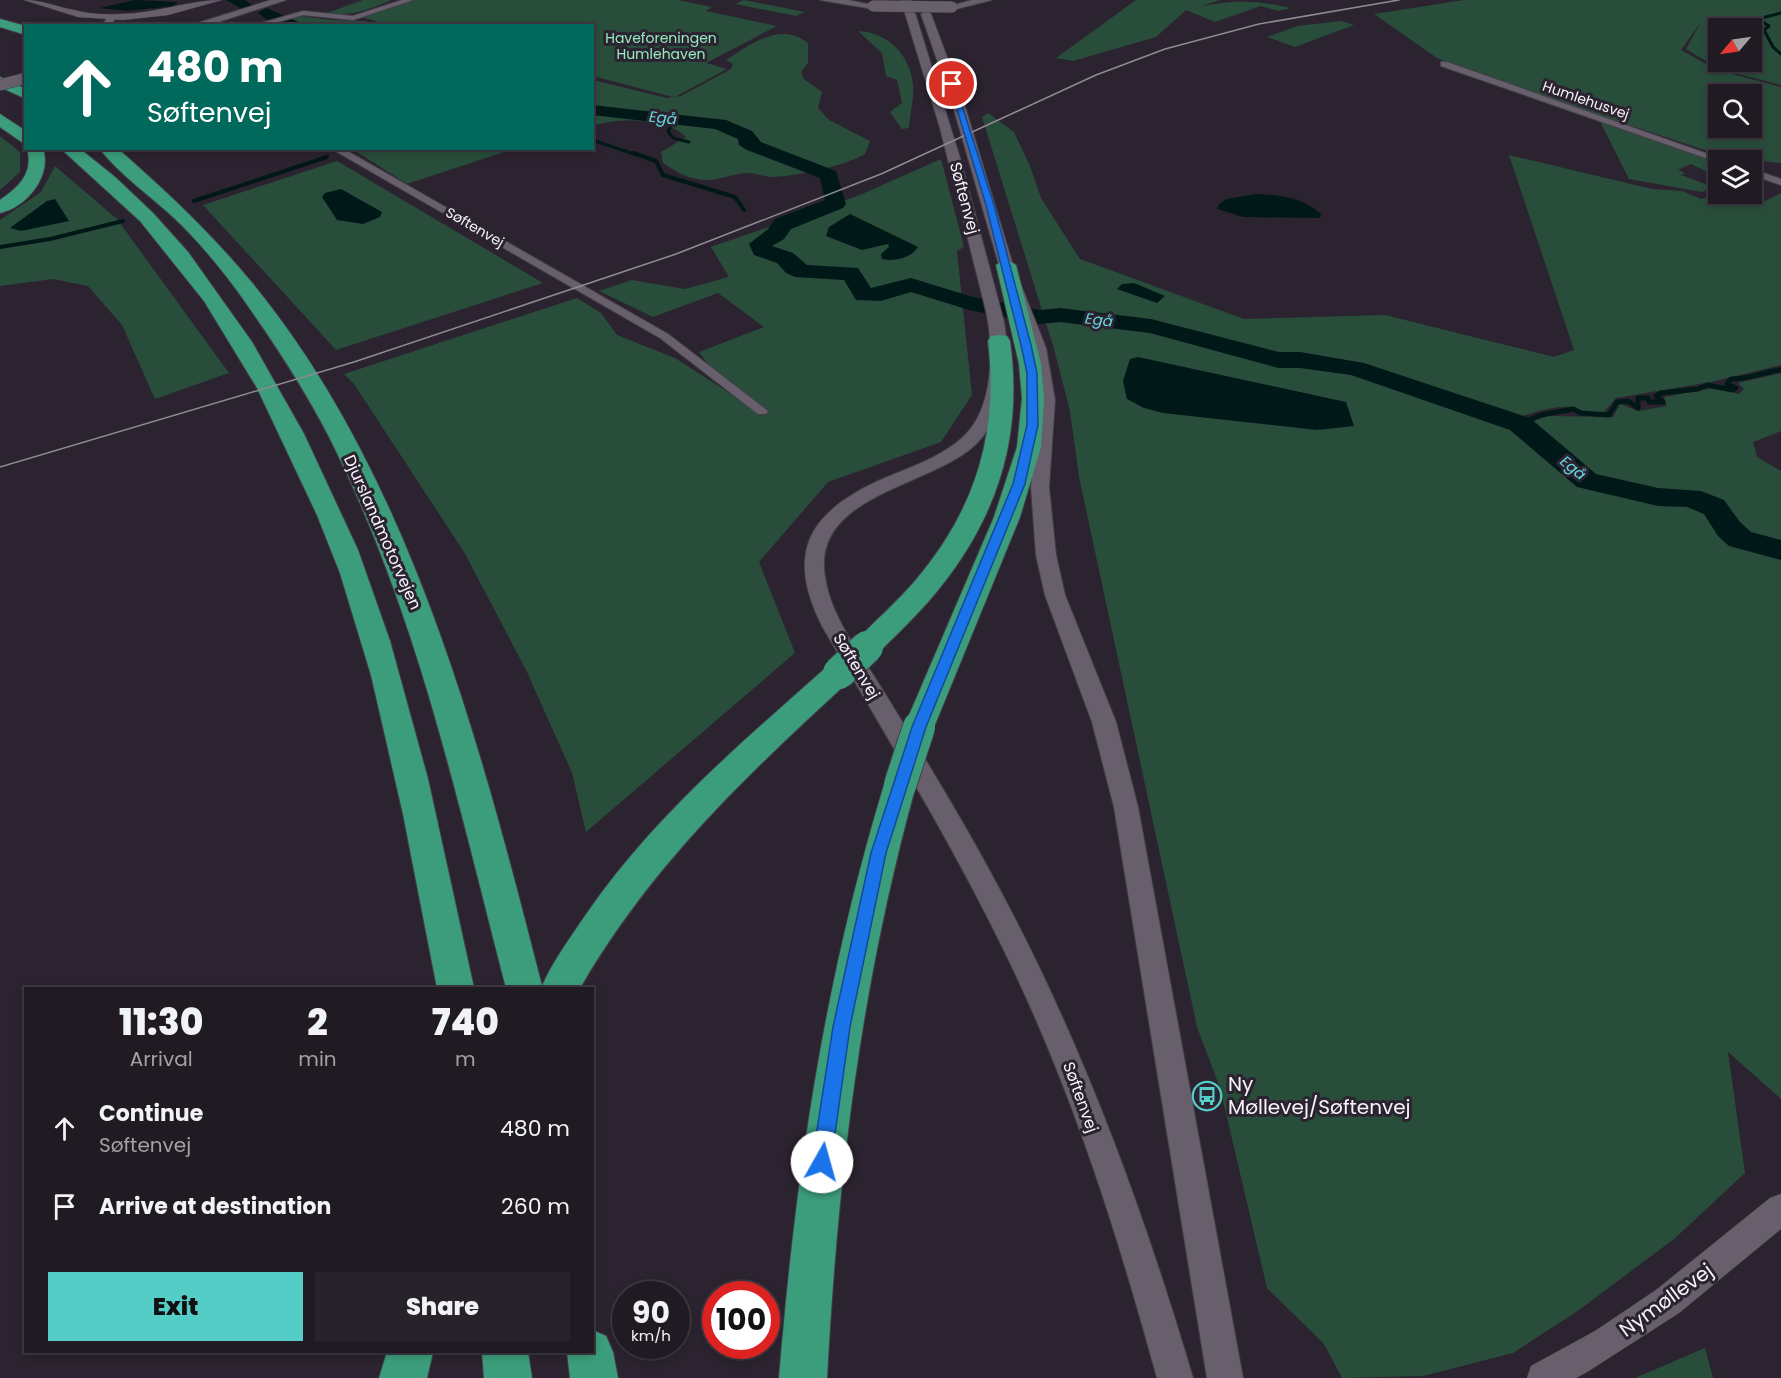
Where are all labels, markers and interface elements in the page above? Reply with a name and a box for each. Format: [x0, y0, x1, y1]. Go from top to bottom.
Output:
north arrow [1708, 18, 1762, 72]
map controls [1708, 18, 1762, 204]
park label: Haveforeningen Humlehaven [605, 28, 717, 64]
text: 480 m [147, 38, 283, 97]
icon: ahead [48, 48, 126, 126]
pin [926, 58, 977, 109]
icon: arrive [935, 67, 968, 100]
street label: Humlehusvej [1540, 76, 1632, 124]
button: search [1708, 84, 1762, 138]
text: Søftenvej [147, 94, 271, 131]
water label: Egå [648, 106, 678, 129]
button: layers [1708, 150, 1762, 204]
street label: Søftenvej [944, 160, 985, 237]
street label: Søftenvej [442, 202, 508, 252]
water label: Egå [1084, 307, 1114, 332]
street label: Djurslandmotorvejen [338, 451, 427, 613]
water label: Egå [1556, 451, 1591, 485]
street label: Søftenvej [828, 629, 885, 704]
text: 11:30 [119, 997, 203, 1048]
text: 2 [307, 997, 328, 1048]
text: 740 [432, 997, 499, 1048]
text: Arrival [130, 1045, 193, 1073]
text: min [298, 1045, 337, 1073]
text: m [455, 1045, 476, 1073]
street label: Søftenvej [1057, 1059, 1104, 1136]
place label: Ny Møllevej/Søftenvej [1228, 1070, 1411, 1121]
bus stop icon: Ny Møllevej/Søftenvej [1191, 1080, 1223, 1112]
text: Continue [99, 1098, 203, 1129]
icon: ahead [48, 1112, 81, 1145]
text: 480 m [500, 1113, 570, 1144]
position arrow [790, 1130, 854, 1194]
text: Søftenvej [99, 1131, 191, 1159]
icon: arrive [48, 1190, 81, 1223]
text: Arrive at destination [99, 1191, 331, 1222]
text: 260 m [501, 1191, 570, 1222]
street label: Nymøllevej [1613, 1256, 1719, 1344]
button: Exit [48, 1272, 303, 1341]
button: Share [315, 1272, 570, 1341]
speed limit sign: 100 [702, 1281, 780, 1359]
text: 90 [632, 1291, 670, 1334]
text: km/h [631, 1325, 671, 1346]

